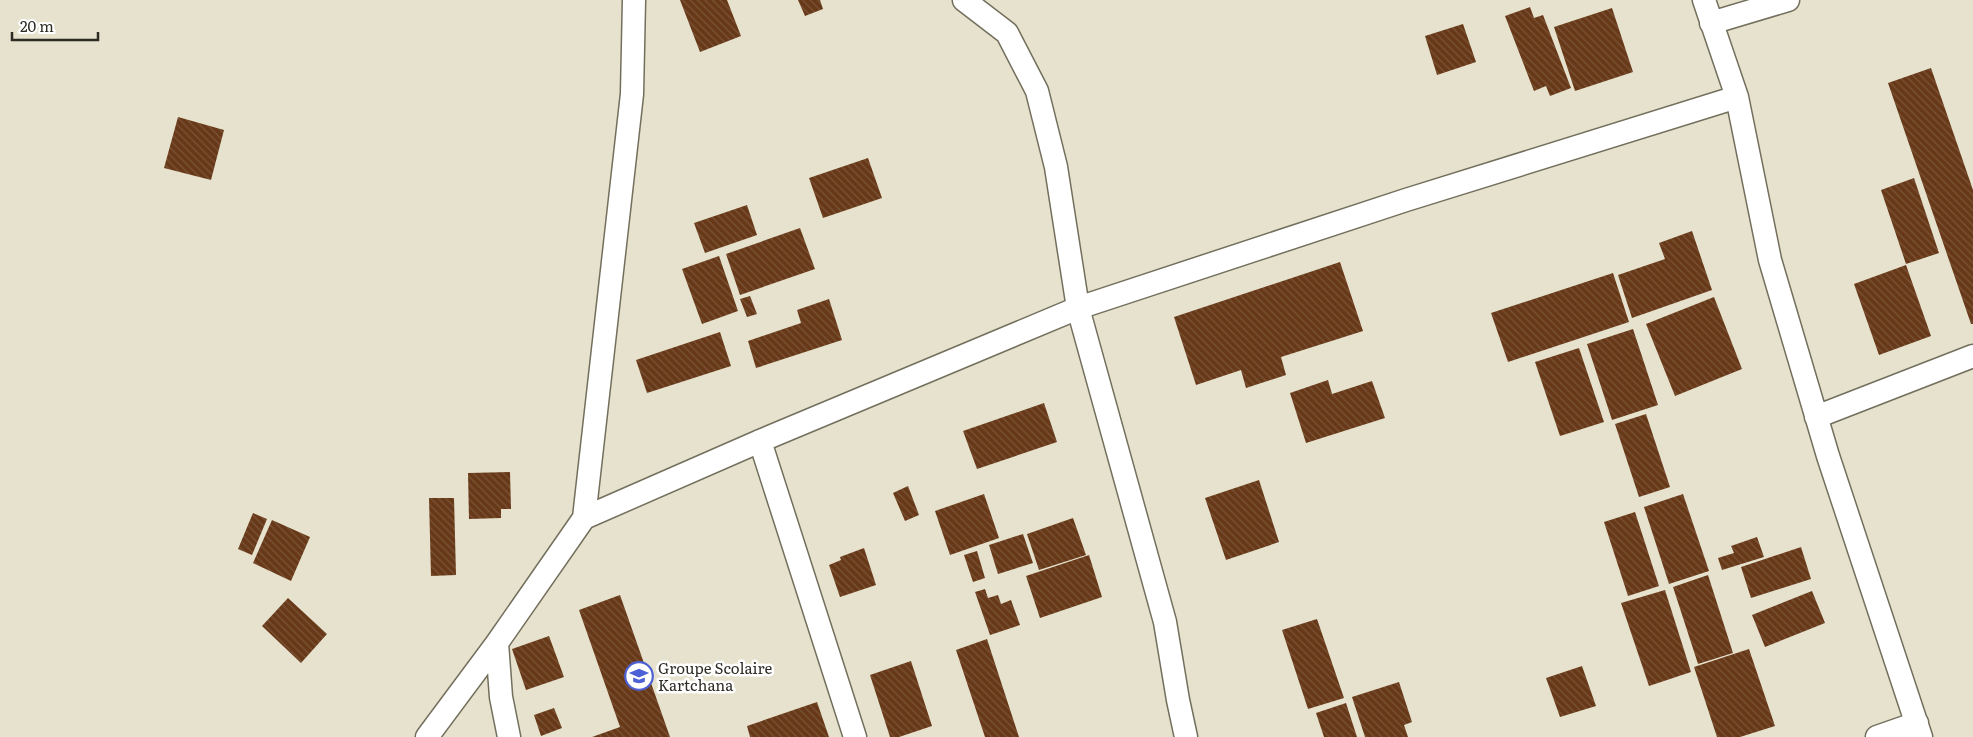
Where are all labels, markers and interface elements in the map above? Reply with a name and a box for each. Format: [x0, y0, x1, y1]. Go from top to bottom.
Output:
scale bar [12, 10, 99, 42]
text: 20 m [20, 14, 54, 37]
place label: Groupe Scolaire Kartchana [658, 656, 772, 696]
school or university icon: Groupe Scolaire Kartchana [624, 661, 654, 691]

